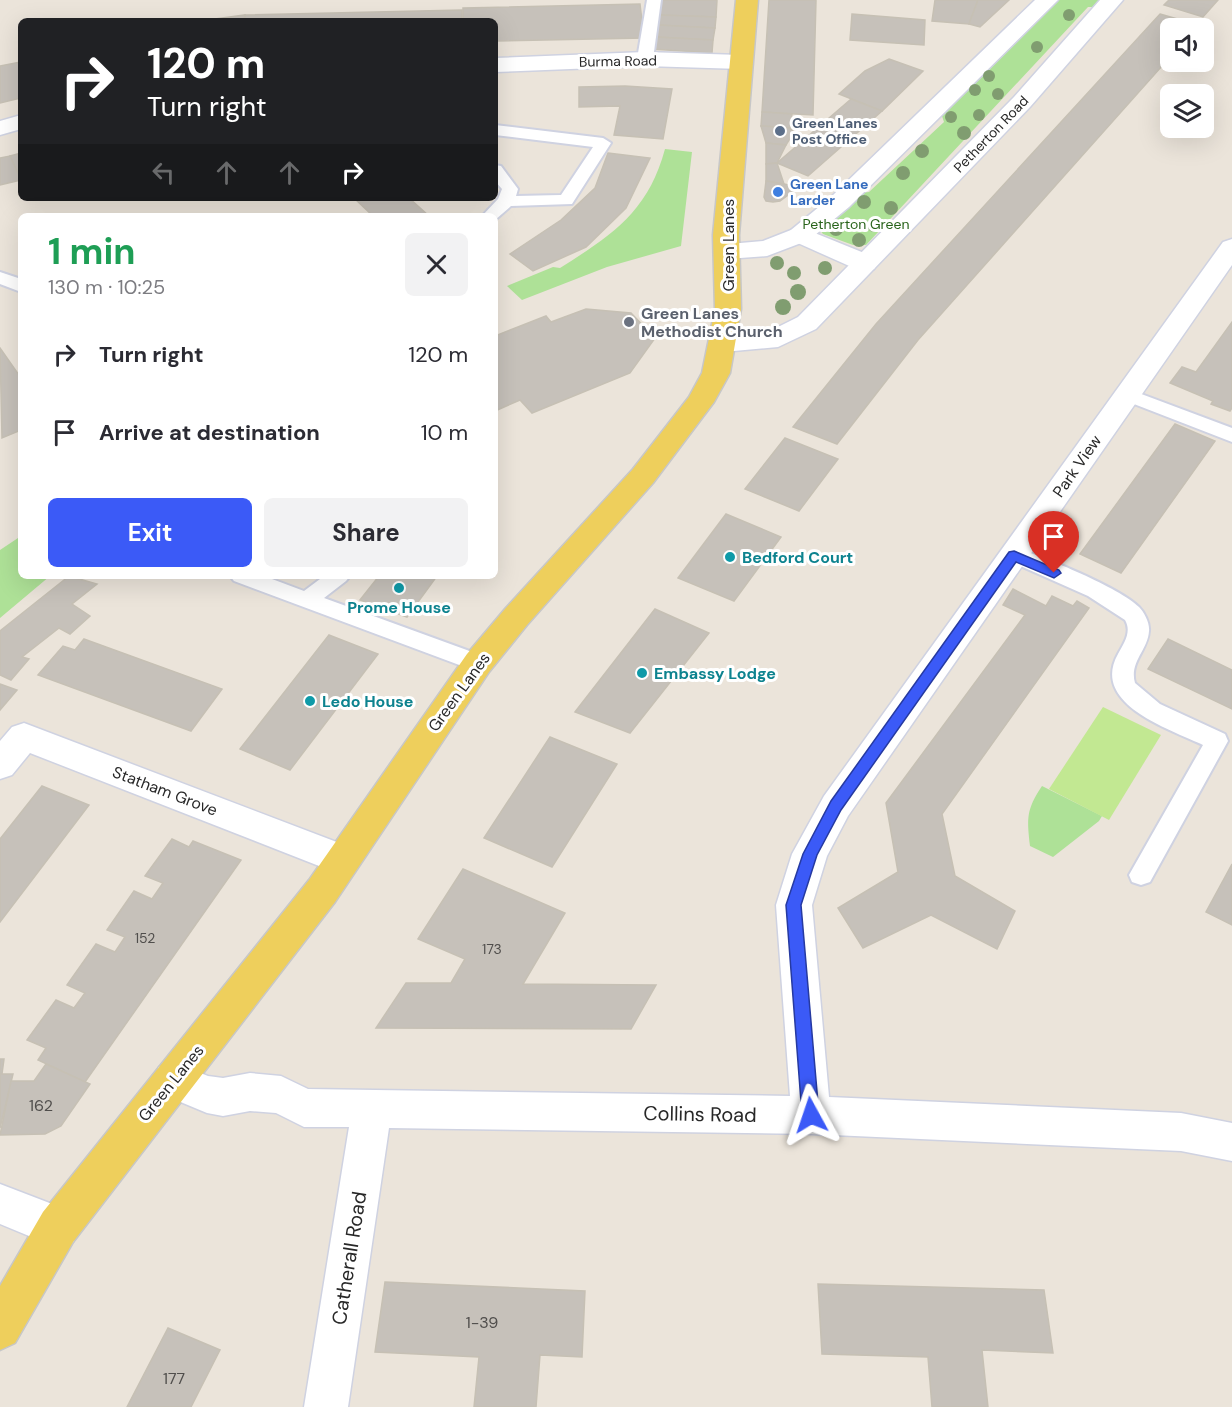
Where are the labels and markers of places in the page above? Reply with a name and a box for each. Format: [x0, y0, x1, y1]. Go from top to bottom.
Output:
place label: Green Lanes Post Office [792, 114, 878, 148]
marker: Green Lanes Post Office [773, 124, 787, 138]
place label: Green Lane Larder [790, 175, 868, 209]
marker: Green Lane Larder [771, 185, 785, 199]
place label: Green Lanes Methodist Church [641, 303, 783, 342]
marker: Green Lanes Methodist Church [622, 315, 636, 329]
pin [1028, 511, 1079, 573]
place label: Bedford Court [742, 547, 853, 568]
marker: Bedford Court [723, 550, 737, 564]
marker: Prome House [392, 581, 406, 595]
place label: Prome House [347, 597, 451, 618]
place label: Embassy Lodge [654, 663, 776, 684]
marker: Embassy Lodge [635, 666, 649, 680]
place label: Ledo House [322, 691, 413, 712]
marker: Ledo House [303, 694, 317, 708]

